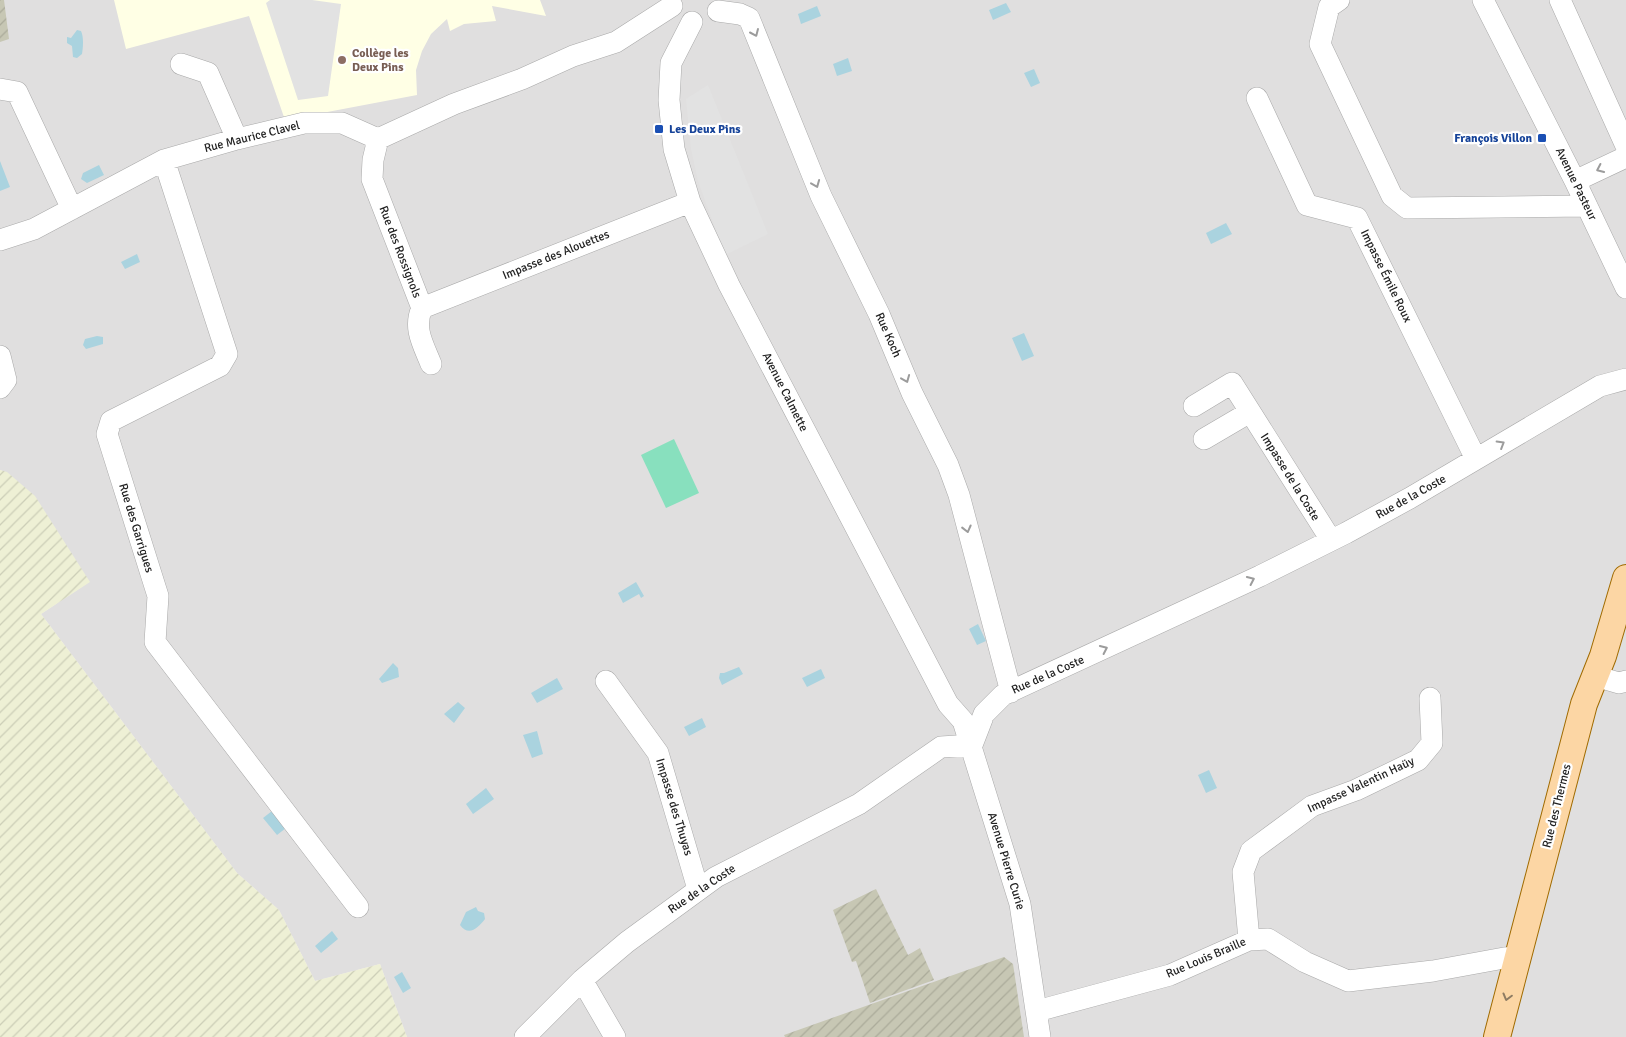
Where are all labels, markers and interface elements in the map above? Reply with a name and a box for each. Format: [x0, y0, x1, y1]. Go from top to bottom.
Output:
one-way arrow [749, 28, 760, 37]
place label: Collège les Deux Pins [352, 46, 409, 75]
marker: Collège les Deux Pins [336, 54, 348, 66]
street label: Rue Maurice Clavel [203, 118, 302, 156]
place label: Les Deux Pins [669, 122, 741, 137]
marker: Les Deux Pins [653, 123, 665, 135]
place label: François Villon [1454, 131, 1532, 146]
marker: François Villon [1536, 132, 1548, 144]
street label: Avenue Pasteur [1552, 145, 1600, 223]
one-way arrow [1596, 162, 1605, 173]
one-way arrow [810, 179, 821, 188]
street label: Rue des Rossignols [376, 204, 424, 300]
street label: Impasse des Alouettes [500, 227, 612, 283]
street label: Impasse Émile Roux [1357, 227, 1415, 325]
street label: Rue Koch [871, 310, 905, 360]
street label: Avenue Calmette [759, 350, 811, 434]
one-way arrow [900, 374, 911, 383]
street label: Impasse de la Coste [1257, 430, 1323, 524]
one-way arrow [1496, 440, 1505, 450]
street label: Rue de la Coste [1373, 471, 1449, 523]
street label: Rue des Garrigues [115, 482, 157, 574]
one-way arrow [961, 525, 972, 534]
one-way arrow [1246, 576, 1255, 586]
one-way arrow [1099, 645, 1108, 656]
street label: Rue de la Coste [1009, 652, 1087, 698]
street label: Impasse Valentin Haüy [1305, 753, 1417, 816]
street label: Impasse des Thuyas [652, 757, 696, 857]
street label: Rue des Thermes [1539, 762, 1575, 850]
street label: Avenue Pierre Curie [984, 810, 1028, 912]
street label: Rue de la Coste [665, 861, 739, 917]
street label: Rue Louis Braille [1164, 934, 1248, 982]
one-way arrow [1503, 993, 1513, 1001]

